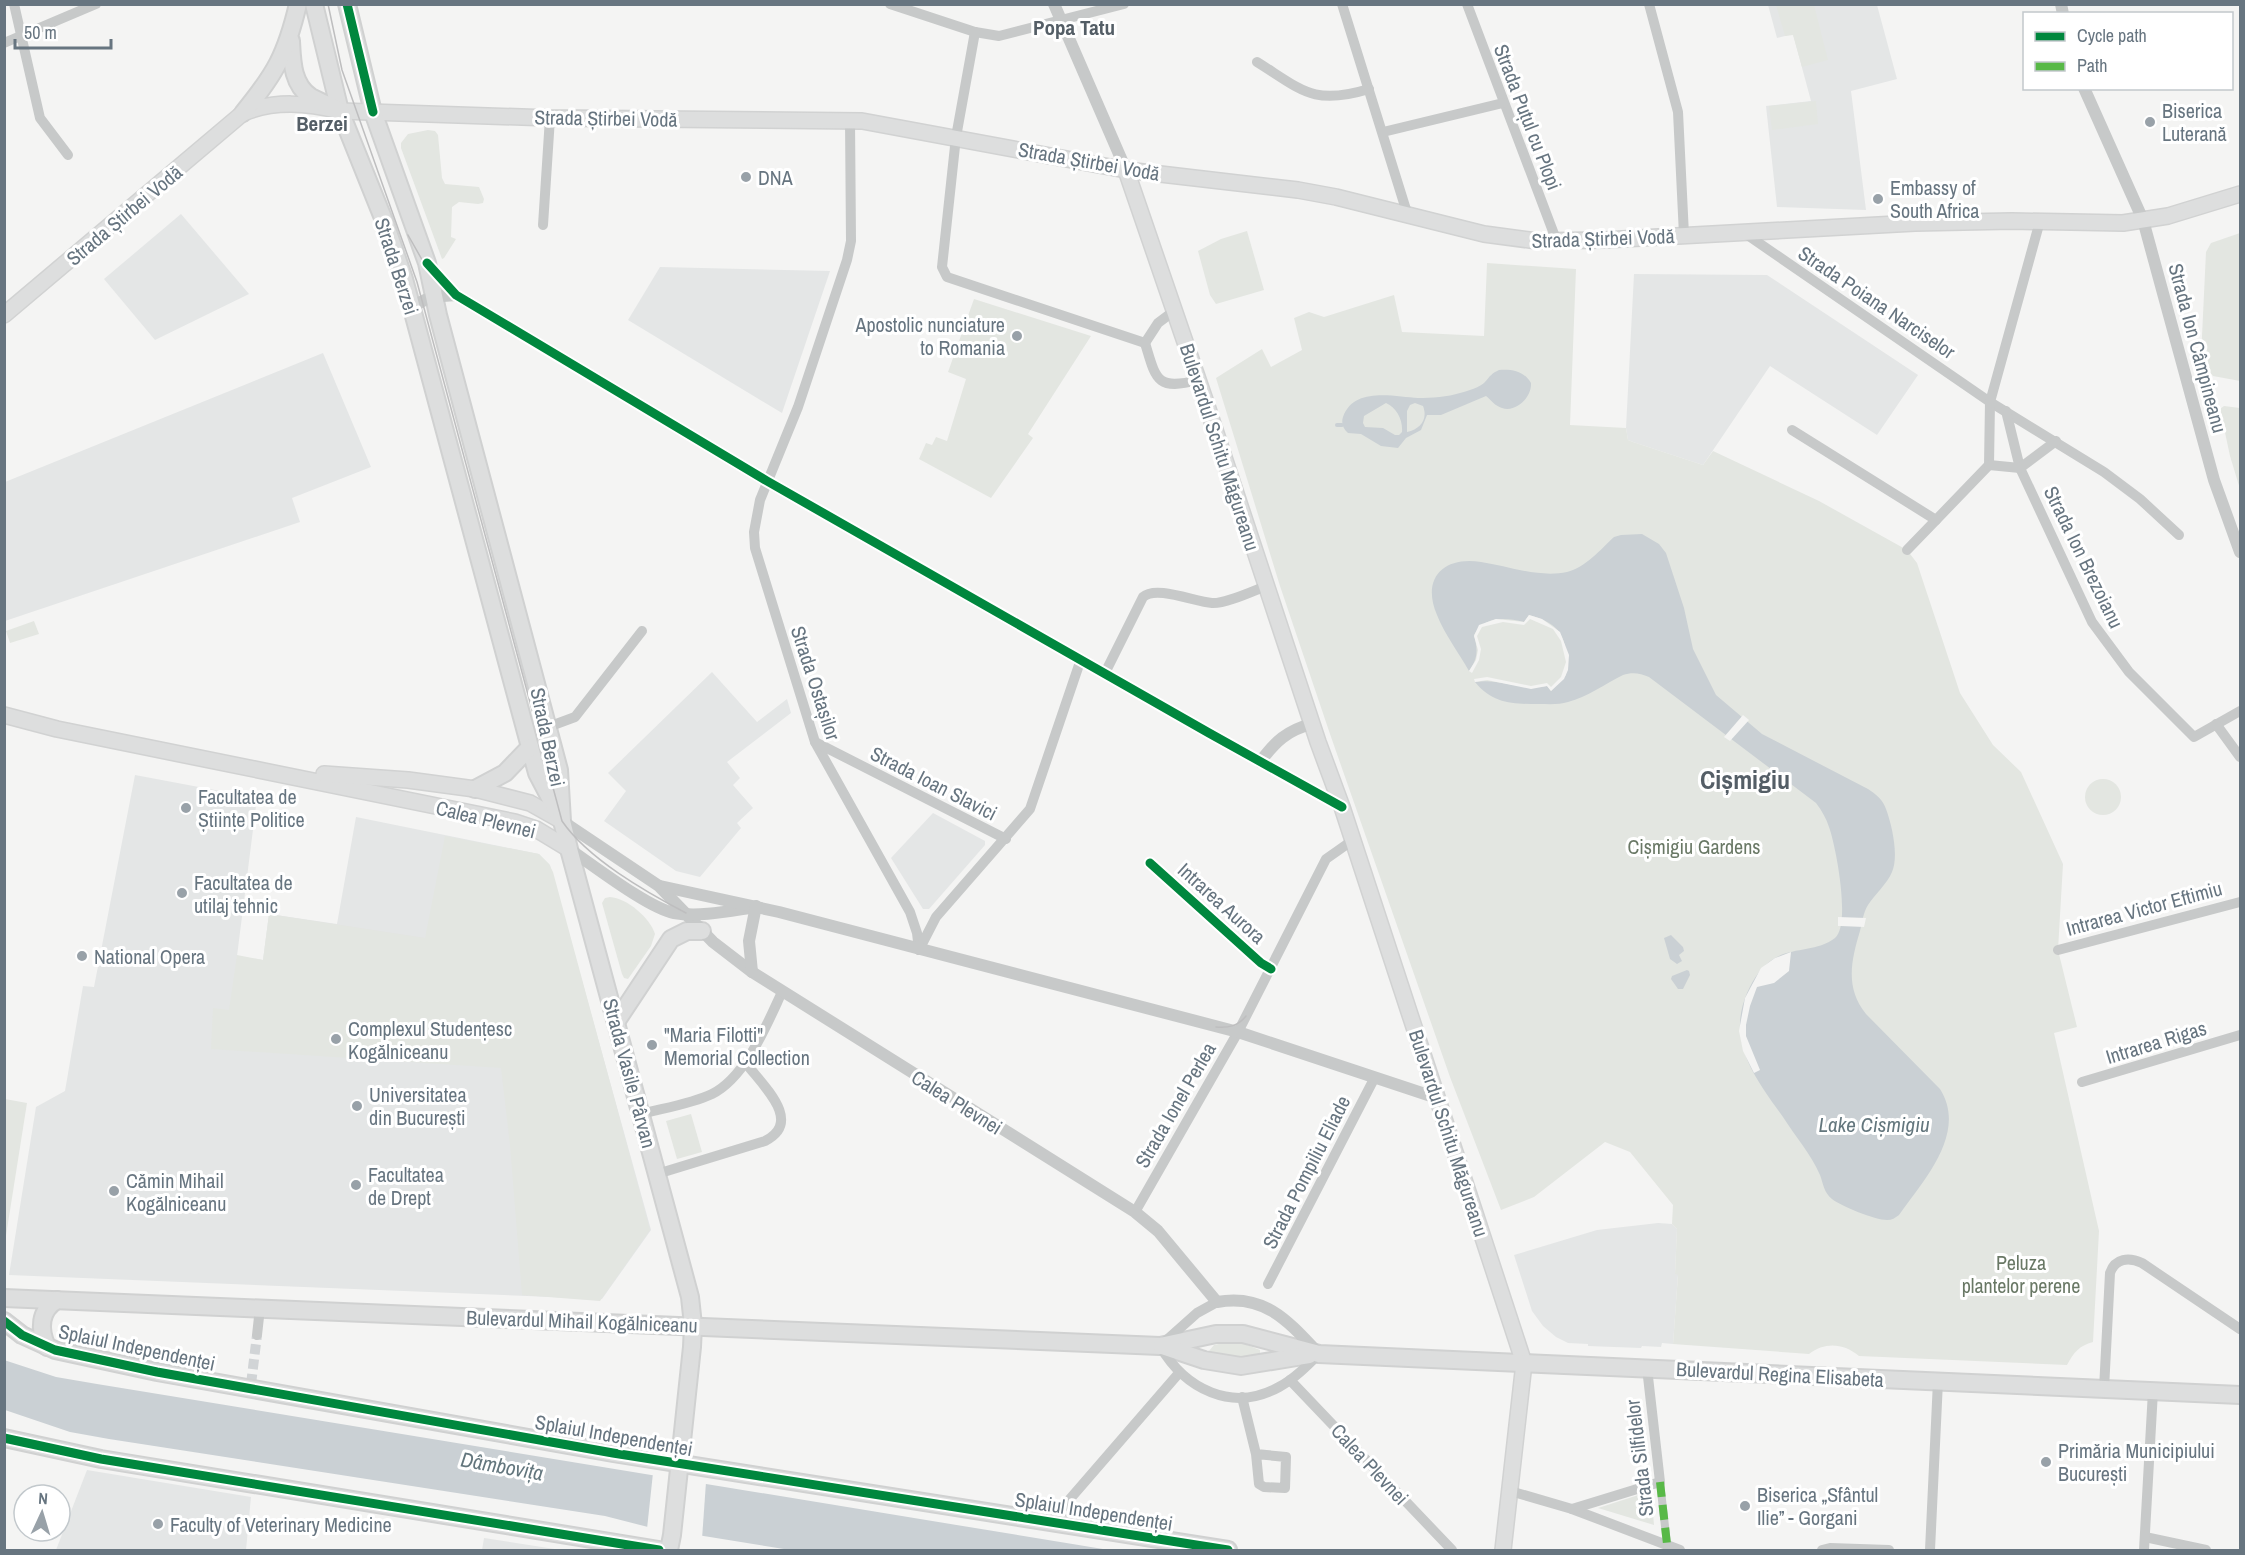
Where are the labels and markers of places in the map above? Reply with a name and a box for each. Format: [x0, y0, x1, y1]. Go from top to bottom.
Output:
place label: Biserica Luterană [2162, 97, 2227, 147]
marker: Biserica Luterană [2143, 115, 2157, 129]
place label: DNA [758, 164, 793, 191]
marker: DNA [739, 170, 753, 184]
place label: Embassy of South Africa [1890, 174, 1979, 224]
marker: Embassy of South Africa [1871, 192, 1885, 206]
place label: Apostolic nunciature to Romania [854, 311, 1005, 361]
marker: Apostolic nunciature to Romania [1010, 329, 1024, 343]
place label: Facultatea de Științe Politice [198, 783, 305, 833]
marker: Facultatea de Științe Politice [179, 801, 193, 815]
place label: Facultatea de utilaj tehnic [194, 869, 293, 919]
marker: Facultatea de utilaj tehnic [175, 886, 189, 900]
place label: National Opera [94, 943, 205, 970]
marker: National Opera [75, 949, 89, 963]
place label: Complexul Studențesc Kogălniceanu [348, 1015, 512, 1065]
place label: "Maria Filotti" Memorial Collection [664, 1021, 810, 1071]
marker: Complexul Studențesc Kogălniceanu [329, 1032, 343, 1046]
marker: "Maria Filotti" Memorial Collection [645, 1038, 659, 1052]
place label: Universitatea din București [369, 1081, 467, 1131]
marker: Universitatea din București [350, 1099, 364, 1113]
place label: Facultatea de Drept [368, 1161, 444, 1211]
place label: Cămin Mihail Kogălniceanu [126, 1167, 226, 1217]
marker: Facultatea de Drept [349, 1178, 363, 1192]
marker: Cămin Mihail Kogălniceanu [107, 1184, 121, 1198]
place label: Primăria Municipiului București [2058, 1437, 2215, 1487]
marker: Primăria Municipiului București [2039, 1455, 2053, 1469]
place label: Biserica „Sfântul Ilie” - Gorgani [1757, 1481, 1878, 1531]
marker: Biserica „Sfântul Ilie” - Gorgani [1738, 1499, 1752, 1513]
place label: Faculty of Veterinary Medicine [170, 1511, 392, 1538]
marker: Faculty of Veterinary Medicine [151, 1517, 165, 1531]

